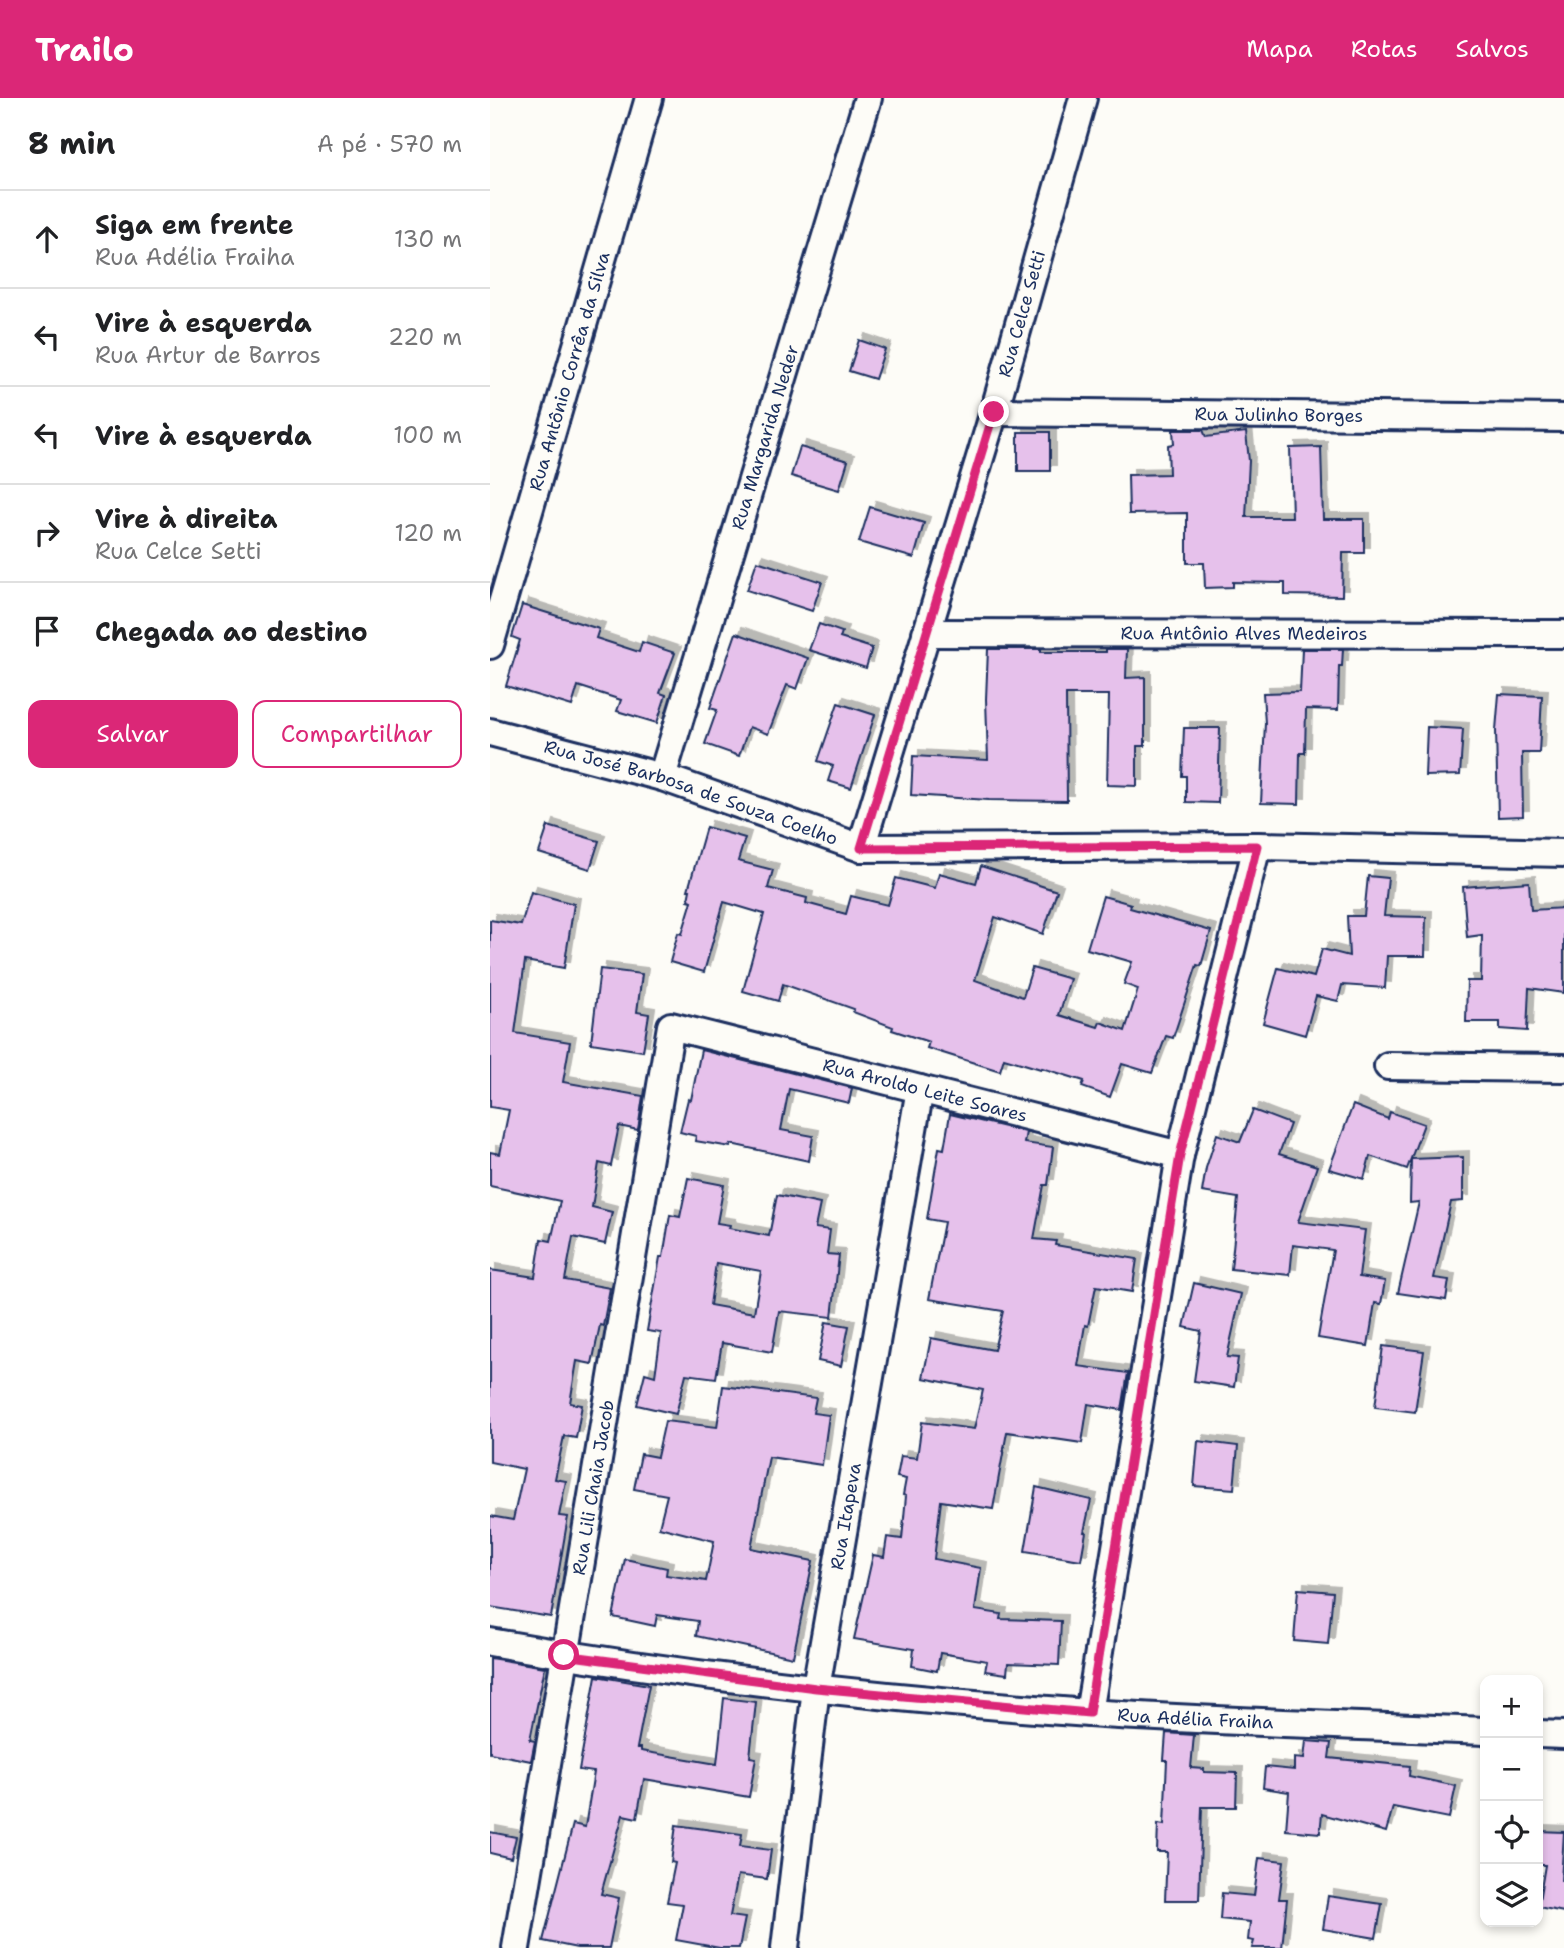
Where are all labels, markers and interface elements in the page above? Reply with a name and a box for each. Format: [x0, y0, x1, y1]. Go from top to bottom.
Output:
text: Trailo [35, 27, 134, 72]
text: Mapa [1246, 33, 1313, 65]
text: Rotas [1351, 33, 1418, 65]
text: Salvos [1456, 33, 1529, 65]
text: 8 min [28, 123, 115, 164]
text: A pé · 570 m [317, 129, 462, 159]
text: Siga em frente [95, 207, 294, 242]
icon: ahead [28, 220, 66, 258]
text: 130 m [394, 224, 462, 254]
text: Rua Adélia Fraiha [95, 242, 295, 272]
street label: Rua Celce Setti [993, 248, 1051, 380]
street label: Rua Antônio Corrêa da Silva [523, 249, 616, 494]
text: Vire à esquerda [95, 305, 312, 340]
icon: left [28, 318, 66, 356]
text: 220 m [388, 322, 462, 352]
text: Rua Artur de Barros [95, 340, 321, 370]
street label: Rua Margarida Neder [726, 342, 804, 533]
route end [978, 396, 1009, 427]
street label: Rua Julinho Borges [1195, 402, 1363, 428]
icon: left [28, 416, 66, 454]
text: Vire à esquerda [95, 418, 312, 453]
text: 100 m [393, 420, 462, 450]
text: Vire à direita [95, 501, 277, 536]
icon: right [28, 514, 66, 552]
text: 120 m [394, 518, 462, 548]
text: Rua Celce Setti [95, 536, 262, 566]
icon: arrive [28, 612, 66, 650]
text: Chegada ao destino [95, 614, 368, 649]
street label: Rua Antônio Alves Medeiros [1120, 621, 1368, 646]
button: Salvar [28, 700, 238, 768]
button: Compartilhar [252, 700, 462, 768]
street label: Rua José Barbosa de Souza Coelho [541, 735, 841, 851]
street label: Rua Aroldo Leite Soares [820, 1053, 1030, 1128]
street label: Rua Lili Chaia Jacob [567, 1398, 620, 1577]
street label: Rua Itapeva [825, 1461, 867, 1572]
route start [548, 1639, 579, 1670]
map controls [1480, 1675, 1543, 1927]
button: + [1480, 1675, 1543, 1738]
street label: Rua Adélia Fraiha [1117, 1703, 1274, 1735]
button: − [1480, 1738, 1543, 1801]
button: locate [1480, 1801, 1543, 1864]
button: layers [1480, 1864, 1543, 1927]

